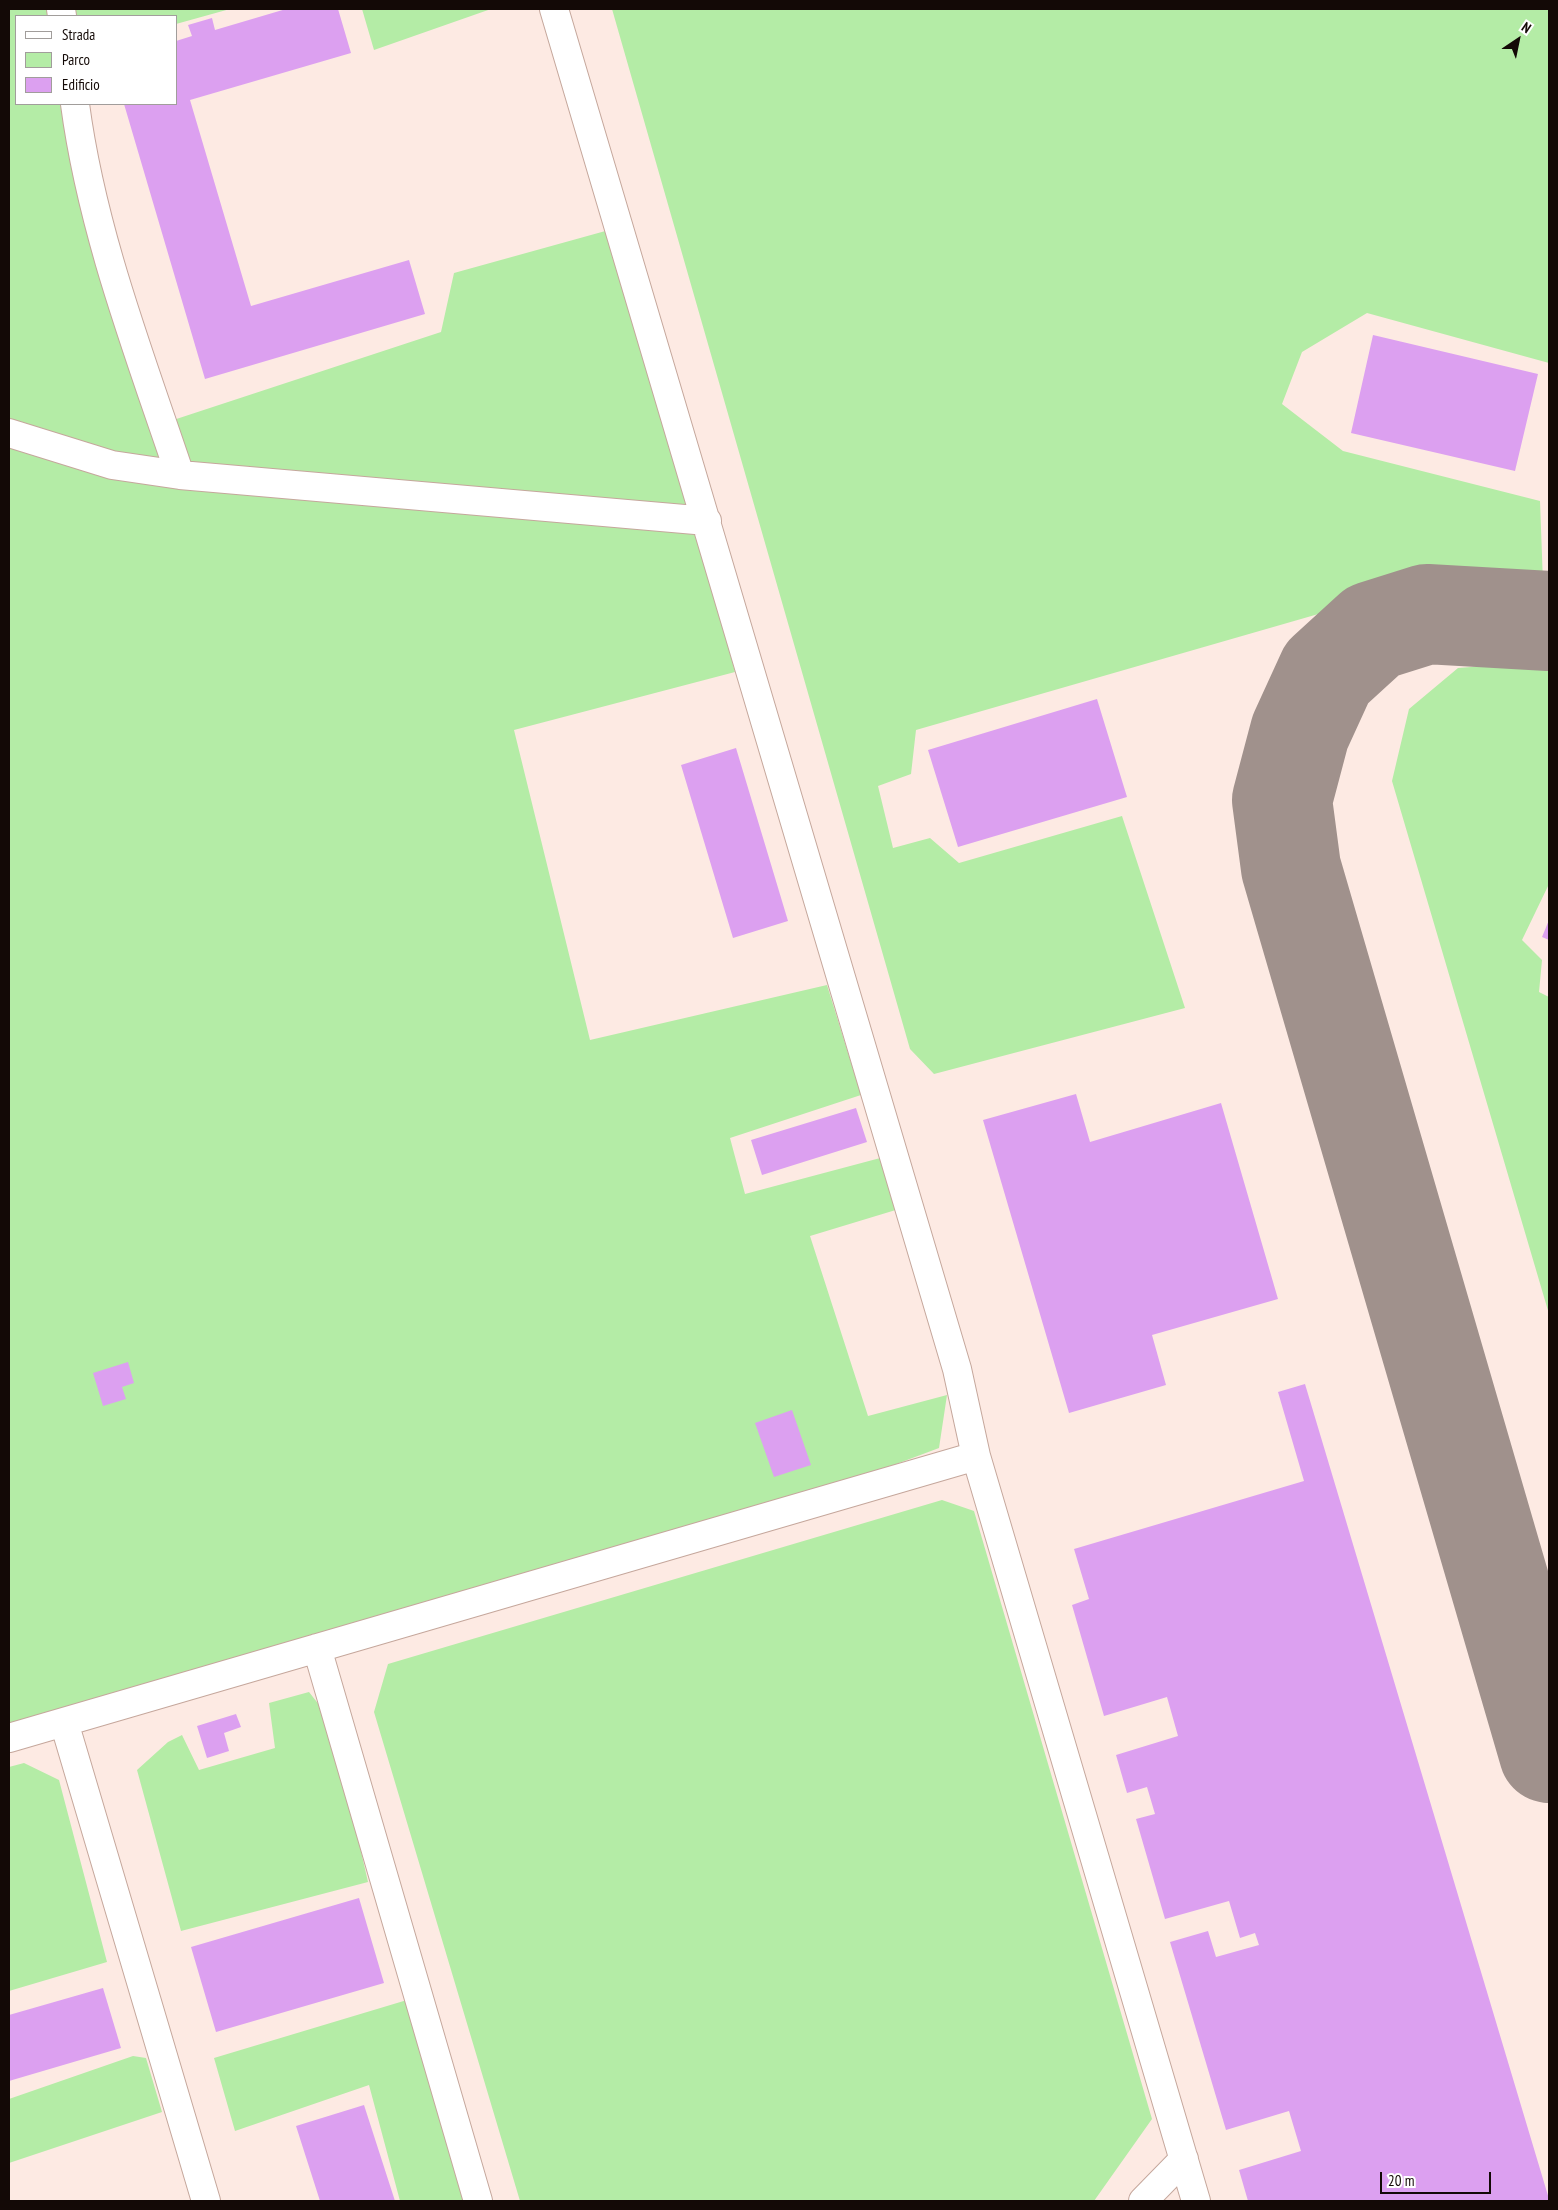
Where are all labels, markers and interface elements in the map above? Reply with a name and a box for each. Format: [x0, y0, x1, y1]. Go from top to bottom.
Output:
legend [15, 15, 178, 105]
north arrow [1493, 15, 1543, 65]
text: N [1518, 18, 1535, 37]
text: Strada [62, 25, 95, 44]
text: Parco [62, 50, 90, 69]
text: Edificio [62, 75, 100, 94]
scale bar [1383, 2162, 1494, 2194]
text: 20 m [1388, 2171, 1414, 2190]

